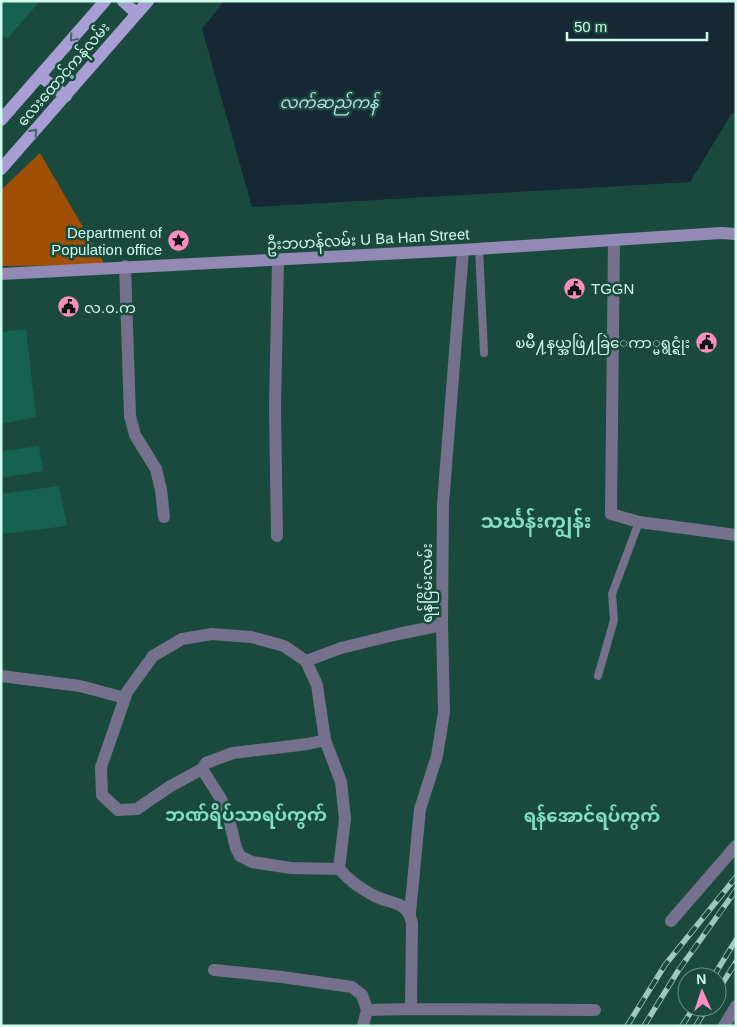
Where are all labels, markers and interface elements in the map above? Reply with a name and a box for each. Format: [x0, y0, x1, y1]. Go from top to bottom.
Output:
scale bar [567, 10, 707, 42]
street label: လေးထောင့်ကန်လမ်း [13, 18, 116, 132]
text: 50 m [574, 18, 607, 35]
one-way arrow [70, 32, 78, 41]
water label: လက်ဆည်ကန် [280, 91, 381, 116]
one-way arrow [28, 129, 37, 138]
place label: Department of Population office [51, 224, 163, 258]
street label: ဦးဘဟန်လမ်း U Ba Han Street [266, 224, 471, 257]
place icon: Department of Population office [166, 229, 190, 253]
public building icon: TGGN [563, 276, 587, 300]
place label: TGGN [591, 280, 634, 297]
public building icon: လ.၀.က [56, 295, 80, 319]
place label: လ.၀.က [84, 299, 136, 316]
public building icon: ၿမိဳ႔နယ္အဖြဲ႔ခြဲေကာ္မရွင္ရုံး [694, 330, 718, 354]
place label: ၿမိဳ႔နယ္အဖြဲ႔ခြဲေကာ္မရွင္ရုံး [515, 333, 690, 356]
district label: သင်္ဃန်းကျွန်း [480, 508, 592, 539]
street label: ရန်ငြိမ်းလမ်း [417, 543, 439, 623]
district label: ဘဏ်ရိပ်သာရပ်ကွက် [165, 803, 327, 829]
district label: ရန်အောင်ရပ်ကွက် [524, 804, 660, 830]
north arrow [677, 967, 727, 1017]
text: N [696, 971, 707, 987]

